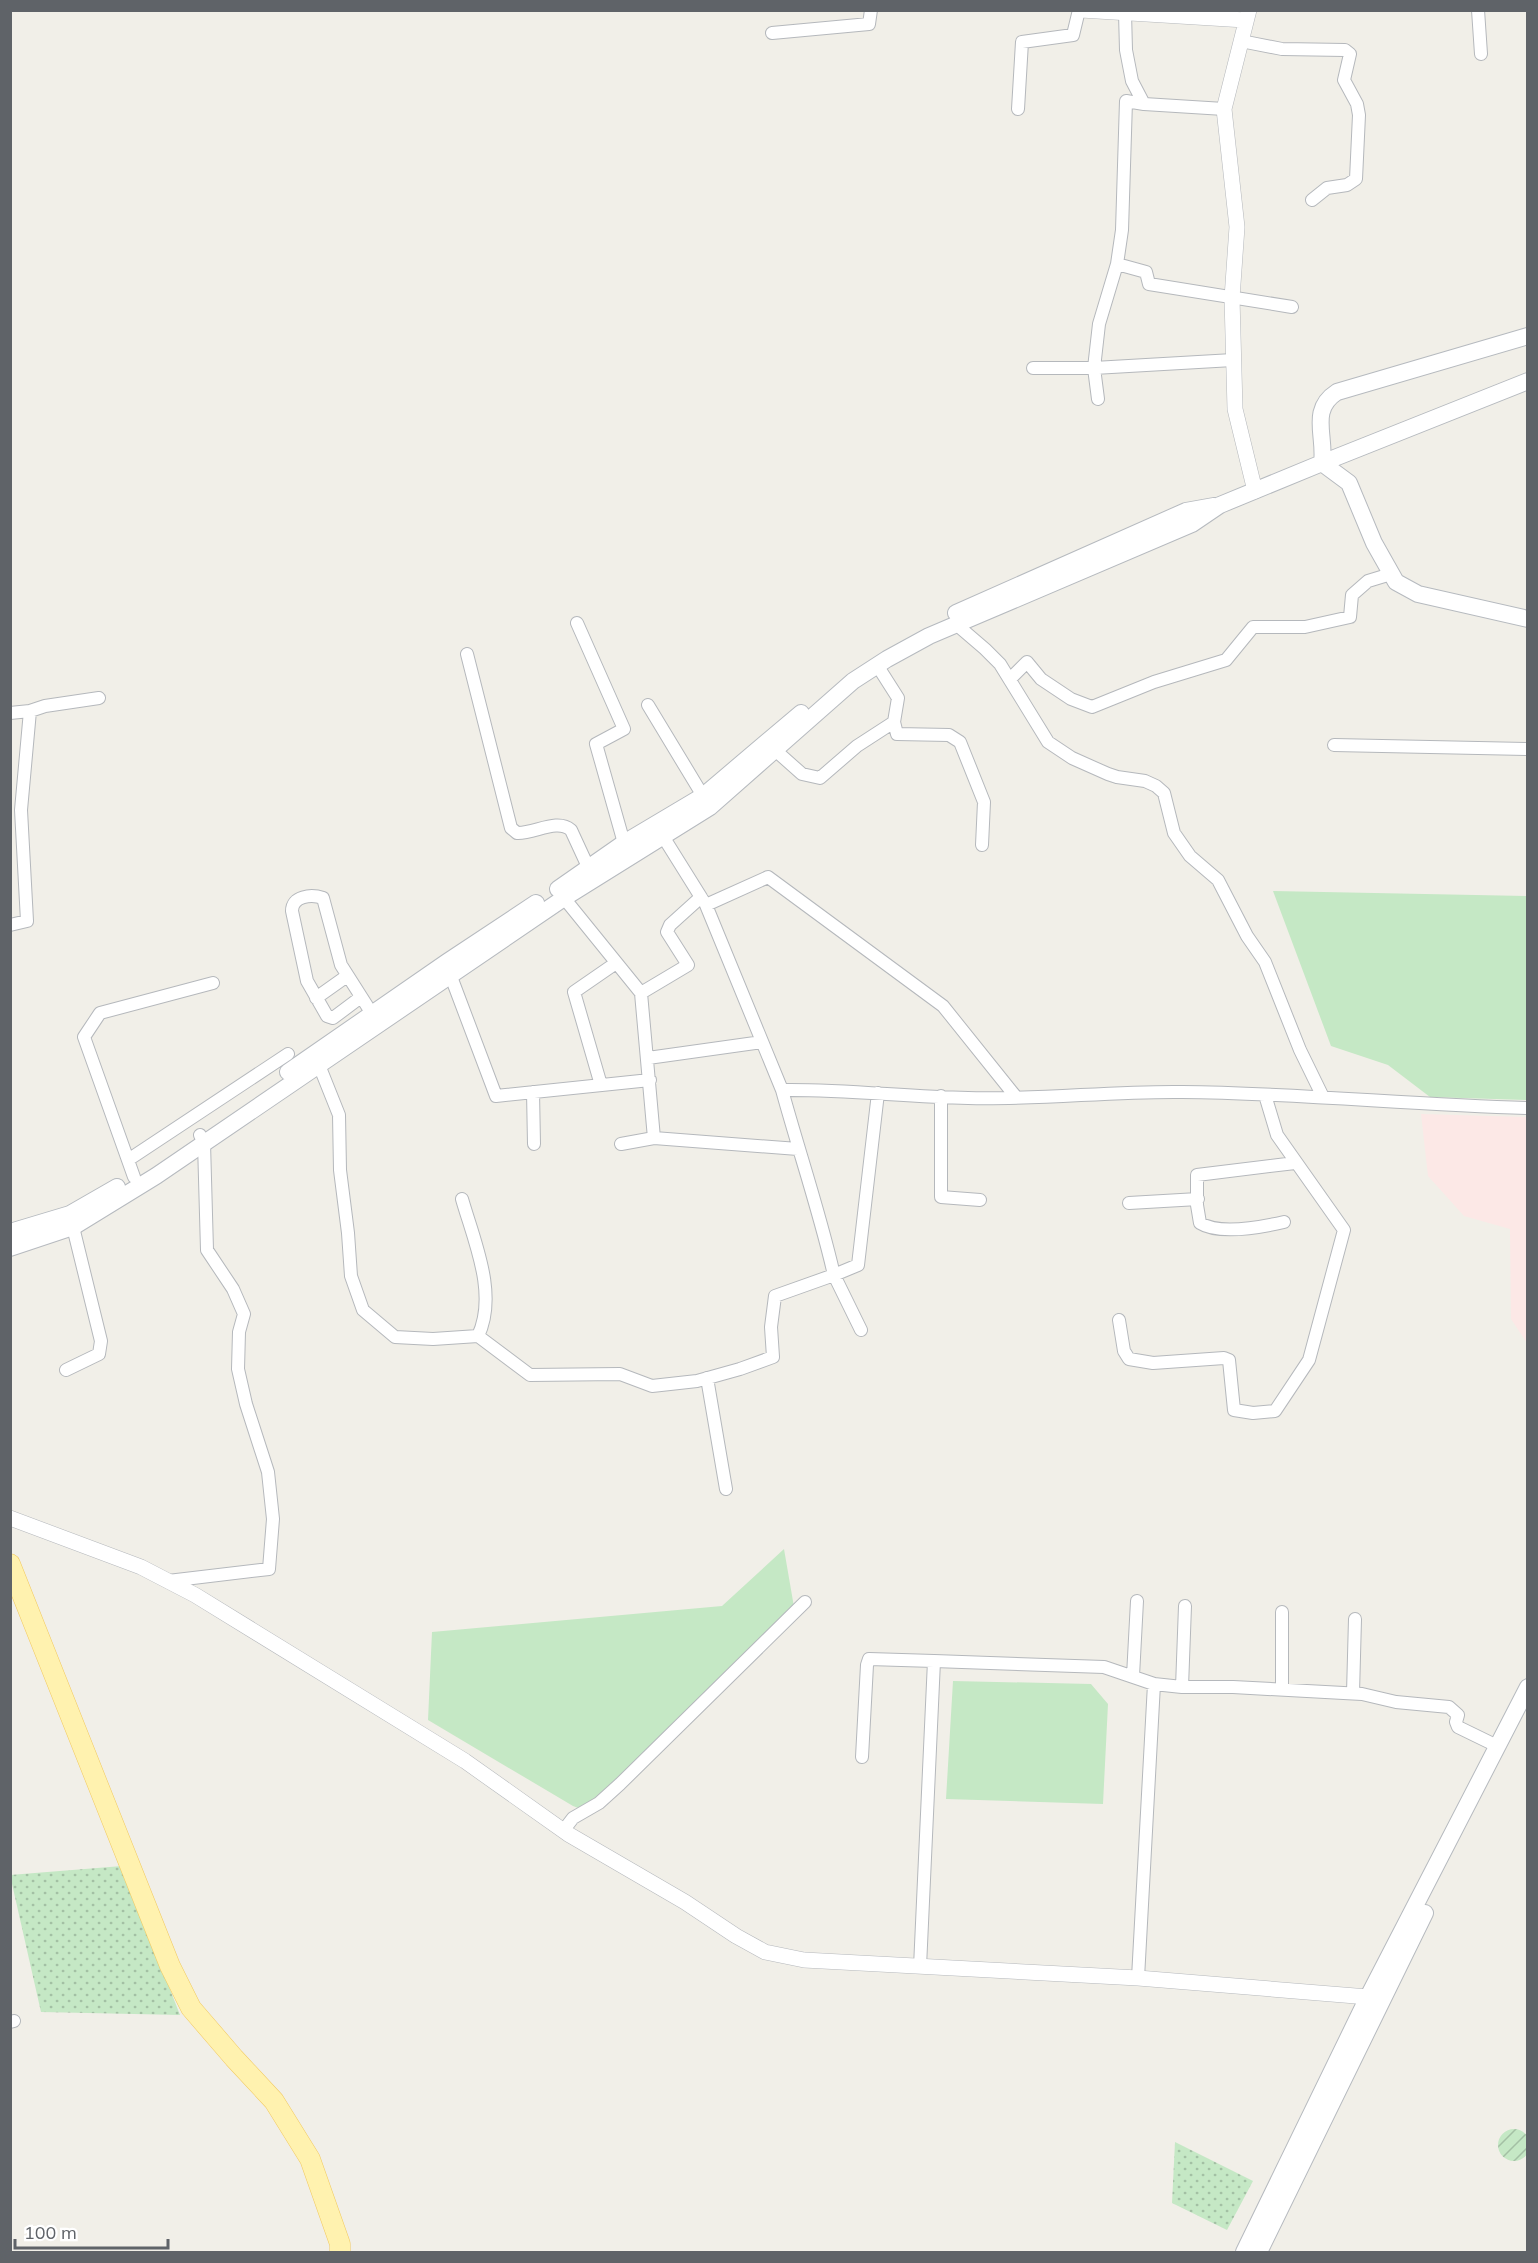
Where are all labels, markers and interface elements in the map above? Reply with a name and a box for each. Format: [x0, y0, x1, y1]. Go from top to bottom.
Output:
scale bar [15, 2212, 168, 2250]
text: 100 m [24, 2221, 77, 2244]

